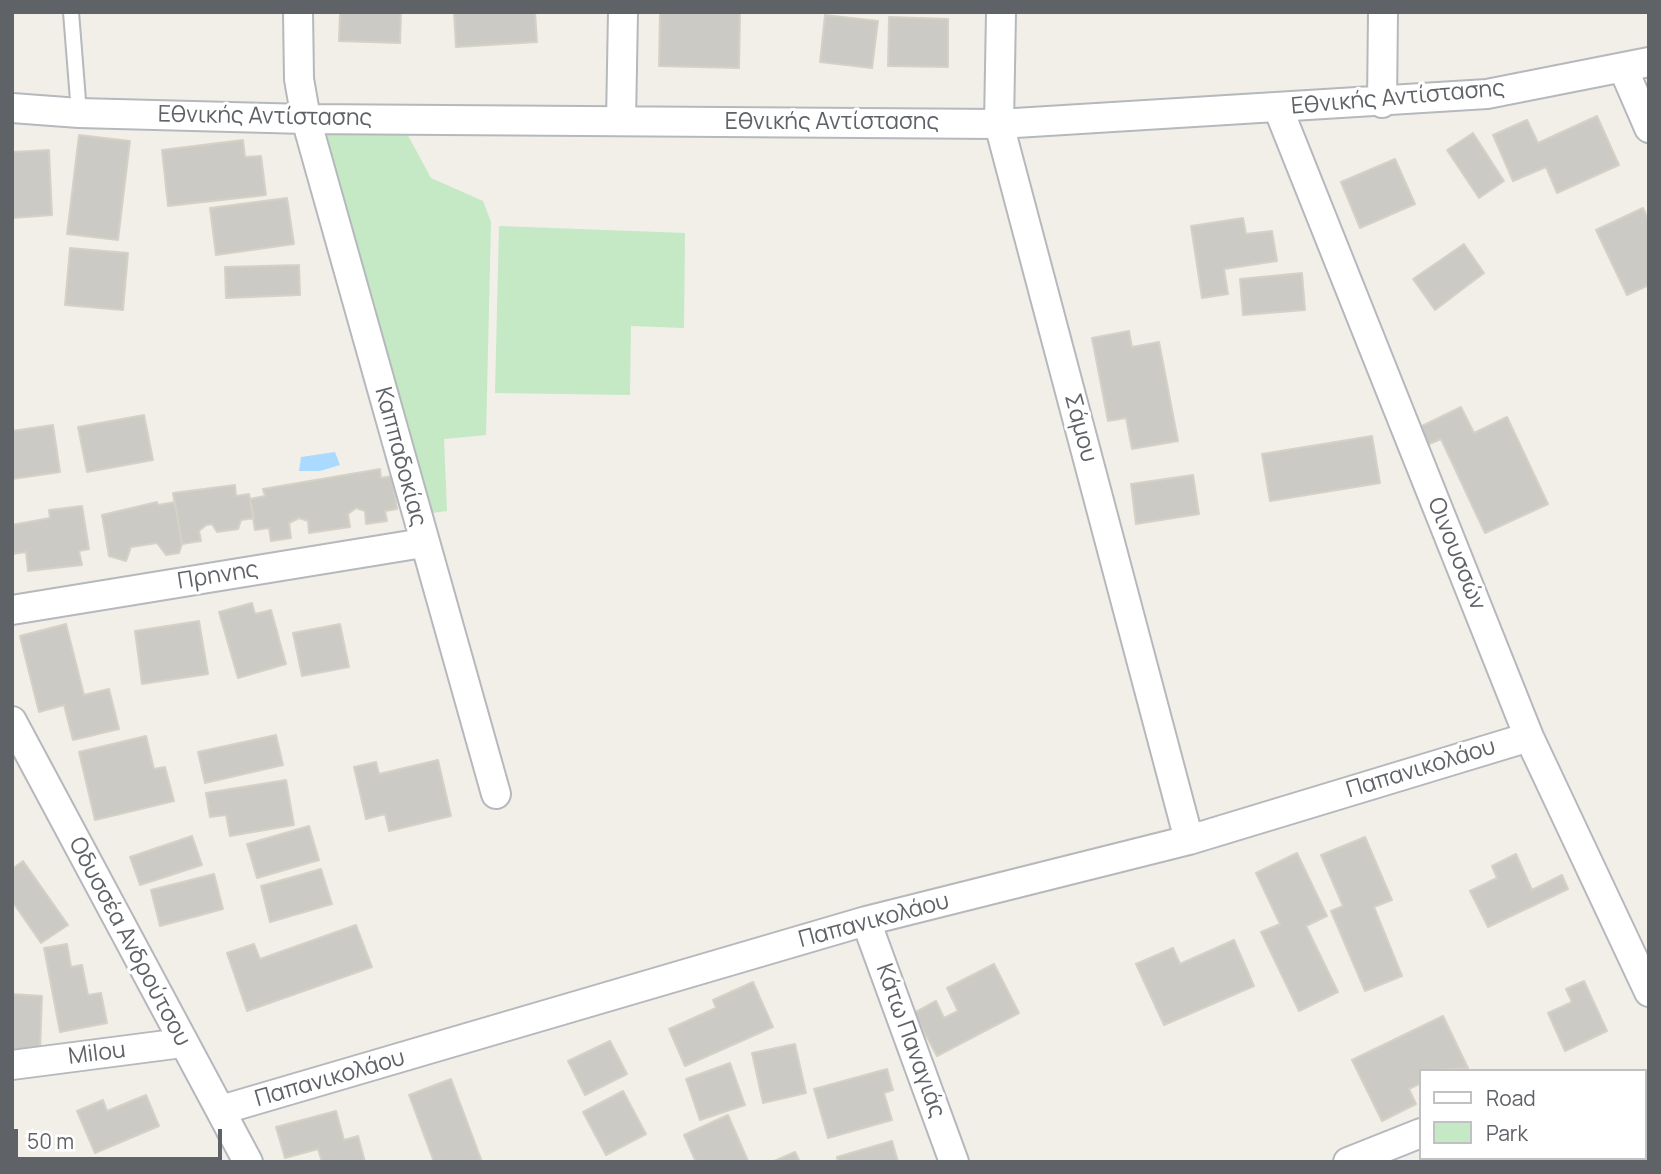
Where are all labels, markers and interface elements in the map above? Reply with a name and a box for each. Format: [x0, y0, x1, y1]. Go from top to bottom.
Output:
street label: Εθνικής Αντίστασης [1290, 75, 1506, 121]
street label: Εθνικής Αντίστασης [158, 101, 372, 133]
street label: Εθνικής Αντίστασης [725, 109, 939, 137]
street label: Καππαδοκίας [368, 384, 432, 530]
street label: Σάμου [1058, 391, 1102, 465]
street label: Οινουσσών [1421, 494, 1491, 614]
street label: Πρηνης [176, 556, 260, 596]
street label: Παπανικολάου [1343, 733, 1499, 805]
street label: Οδυσσέα Ανδρούτσου [62, 833, 196, 1051]
street label: Παπανικολάου [796, 888, 952, 954]
street label: Κάτω Παναγιάς [869, 960, 951, 1122]
street label: Milou [67, 1037, 127, 1071]
street label: Παπανικολάου [252, 1044, 408, 1114]
legend [1420, 1069, 1647, 1160]
text: Road [1486, 1084, 1536, 1112]
scale bar [18, 1114, 226, 1158]
text: Park [1486, 1119, 1528, 1147]
text: 50 m [27, 1127, 74, 1155]

